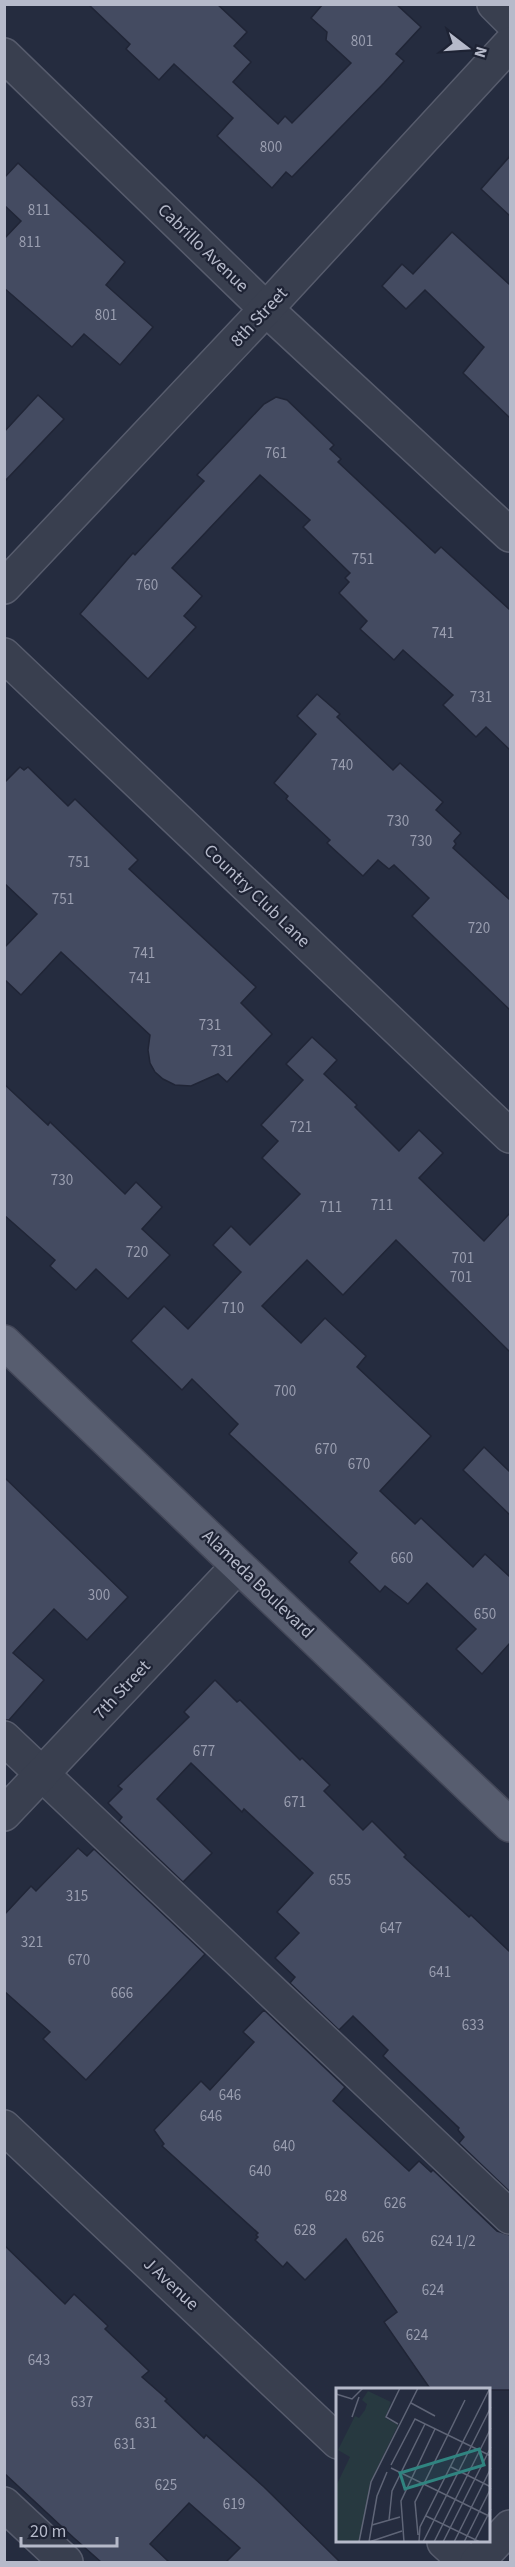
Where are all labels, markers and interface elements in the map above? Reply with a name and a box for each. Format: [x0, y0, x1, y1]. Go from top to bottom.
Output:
north arrow [437, 18, 497, 78]
house number: 801 [351, 31, 373, 52]
text: N [468, 44, 492, 60]
house number: 800 [260, 137, 282, 158]
street label: Cabrillo Avenue [152, 198, 254, 298]
house number: 811 [28, 200, 50, 221]
house number: 811 [19, 232, 41, 253]
street label: 8th Street [225, 282, 293, 352]
house number: 801 [95, 305, 117, 326]
house number: 761 [265, 443, 287, 464]
house number: 751 [352, 549, 374, 570]
house number: 760 [136, 575, 158, 596]
house number: 741 [432, 623, 454, 644]
house number: 731 [470, 687, 492, 708]
house number: 740 [331, 755, 353, 776]
house number: 730 [387, 811, 409, 832]
house number: 730 [410, 831, 432, 852]
street label: Country Club Lane [198, 839, 316, 953]
house number: 751 [68, 852, 90, 873]
house number: 751 [52, 889, 74, 910]
house number: 720 [468, 918, 490, 939]
house number: 741 [133, 943, 155, 964]
house number: 741 [129, 968, 151, 989]
house number: 731 [199, 1015, 221, 1036]
house number: 731 [211, 1041, 233, 1062]
house number: 721 [290, 1117, 312, 1138]
house number: 730 [51, 1170, 73, 1191]
house number: 711 [371, 1195, 393, 1216]
house number: 711 [320, 1197, 342, 1218]
house number: 720 [126, 1242, 148, 1263]
house number: 701 [452, 1248, 474, 1269]
house number: 701 [450, 1267, 472, 1288]
house number: 710 [222, 1298, 244, 1319]
house number: 700 [274, 1381, 296, 1402]
house number: 670 [315, 1439, 337, 1460]
house number: 670 [348, 1454, 370, 1475]
street label: Alameda Boulevard [196, 1524, 320, 1644]
house number: 660 [391, 1548, 413, 1569]
house number: 300 [88, 1585, 110, 1606]
house number: 650 [474, 1604, 496, 1625]
street label: 7th Street [88, 1655, 156, 1725]
house number: 677 [193, 1741, 215, 1762]
house number: 671 [284, 1792, 306, 1813]
house number: 655 [329, 1870, 351, 1891]
house number: 315 [66, 1886, 88, 1907]
house number: 647 [380, 1918, 402, 1939]
house number: 321 [21, 1932, 43, 1953]
house number: 670 [68, 1950, 90, 1971]
house number: 641 [429, 1962, 451, 1983]
house number: 666 [111, 1983, 133, 2004]
house number: 633 [462, 2015, 484, 2036]
house number: 646 [219, 2085, 241, 2106]
house number: 646 [200, 2106, 222, 2127]
house number: 640 [273, 2136, 295, 2157]
house number: 640 [249, 2161, 271, 2182]
house number: 628 [325, 2186, 347, 2207]
house number: 626 [384, 2193, 406, 2214]
house number: 628 [294, 2220, 316, 2241]
house number: 626 [362, 2227, 384, 2248]
house number: 624 1/2 [430, 2231, 476, 2252]
street label: J Avenue [138, 2252, 204, 2316]
house number: 624 [422, 2280, 445, 2301]
house number: 624 [406, 2325, 429, 2346]
house number: 643 [28, 2350, 50, 2371]
inset map [336, 2388, 491, 2543]
house number: 637 [71, 2392, 93, 2413]
house number: 631 [135, 2413, 157, 2434]
house number: 631 [114, 2434, 136, 2455]
house number: 625 [155, 2475, 177, 2496]
house number: 619 [223, 2494, 245, 2515]
scale bar [21, 2510, 117, 2548]
text: 20 m [30, 2519, 66, 2544]

